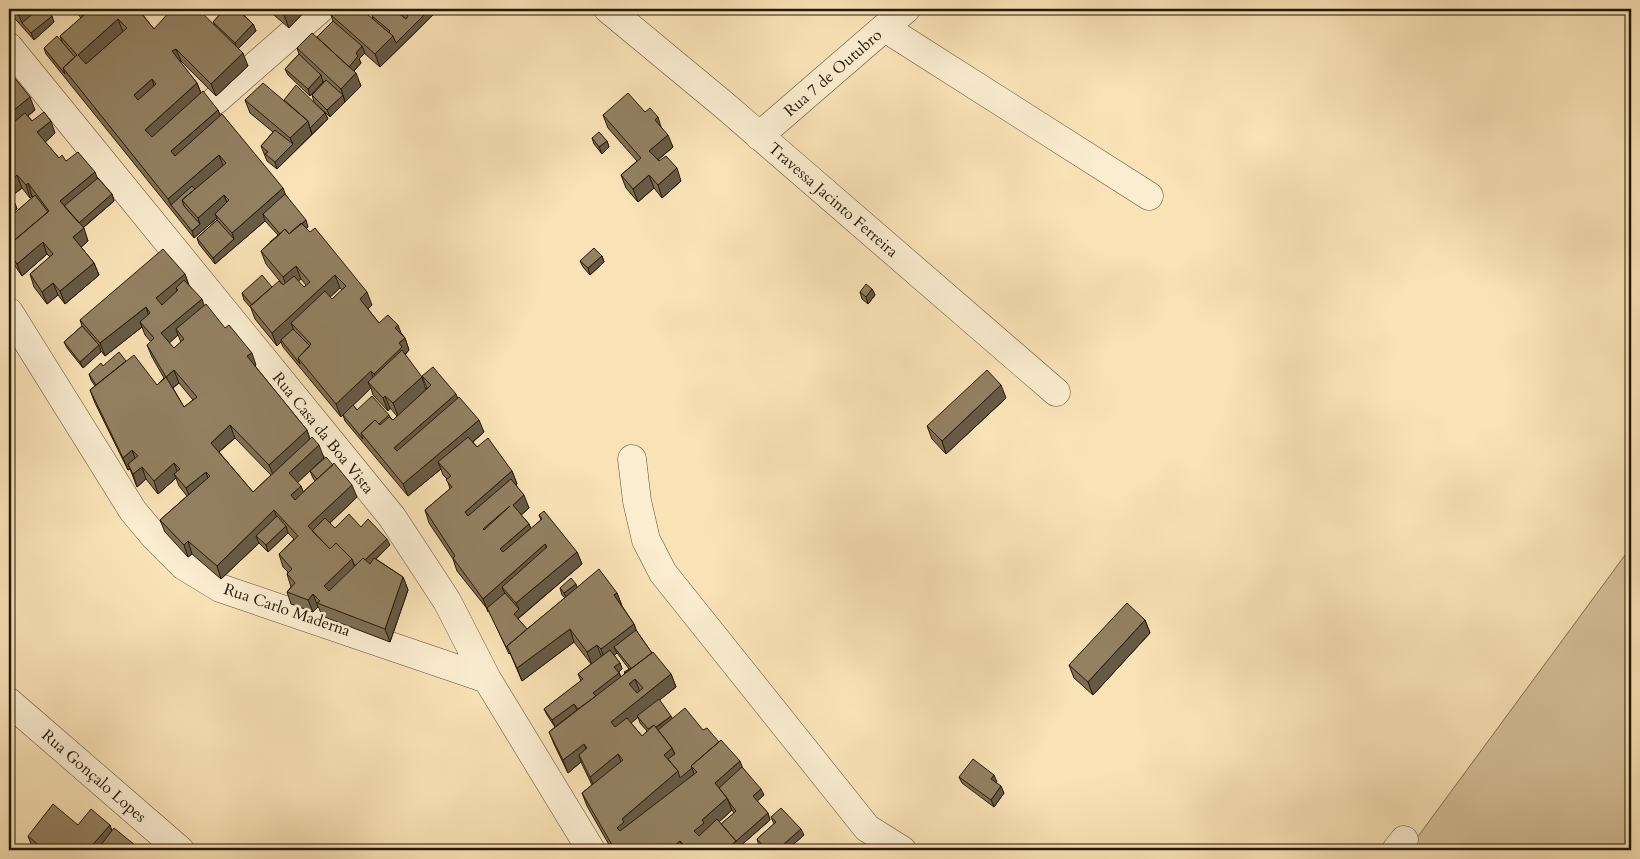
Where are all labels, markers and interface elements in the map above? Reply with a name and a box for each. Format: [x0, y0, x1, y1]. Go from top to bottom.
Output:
street label: Rua 7 de Outubro [779, 24, 887, 122]
street label: Travessa Jacinto Ferreira [763, 137, 903, 263]
street label: Rua Casa da Boa Vista [267, 367, 379, 499]
street label: Rua Carlo Maderna [221, 578, 353, 642]
street label: Rua Gonçalo Lopes [37, 724, 151, 828]

